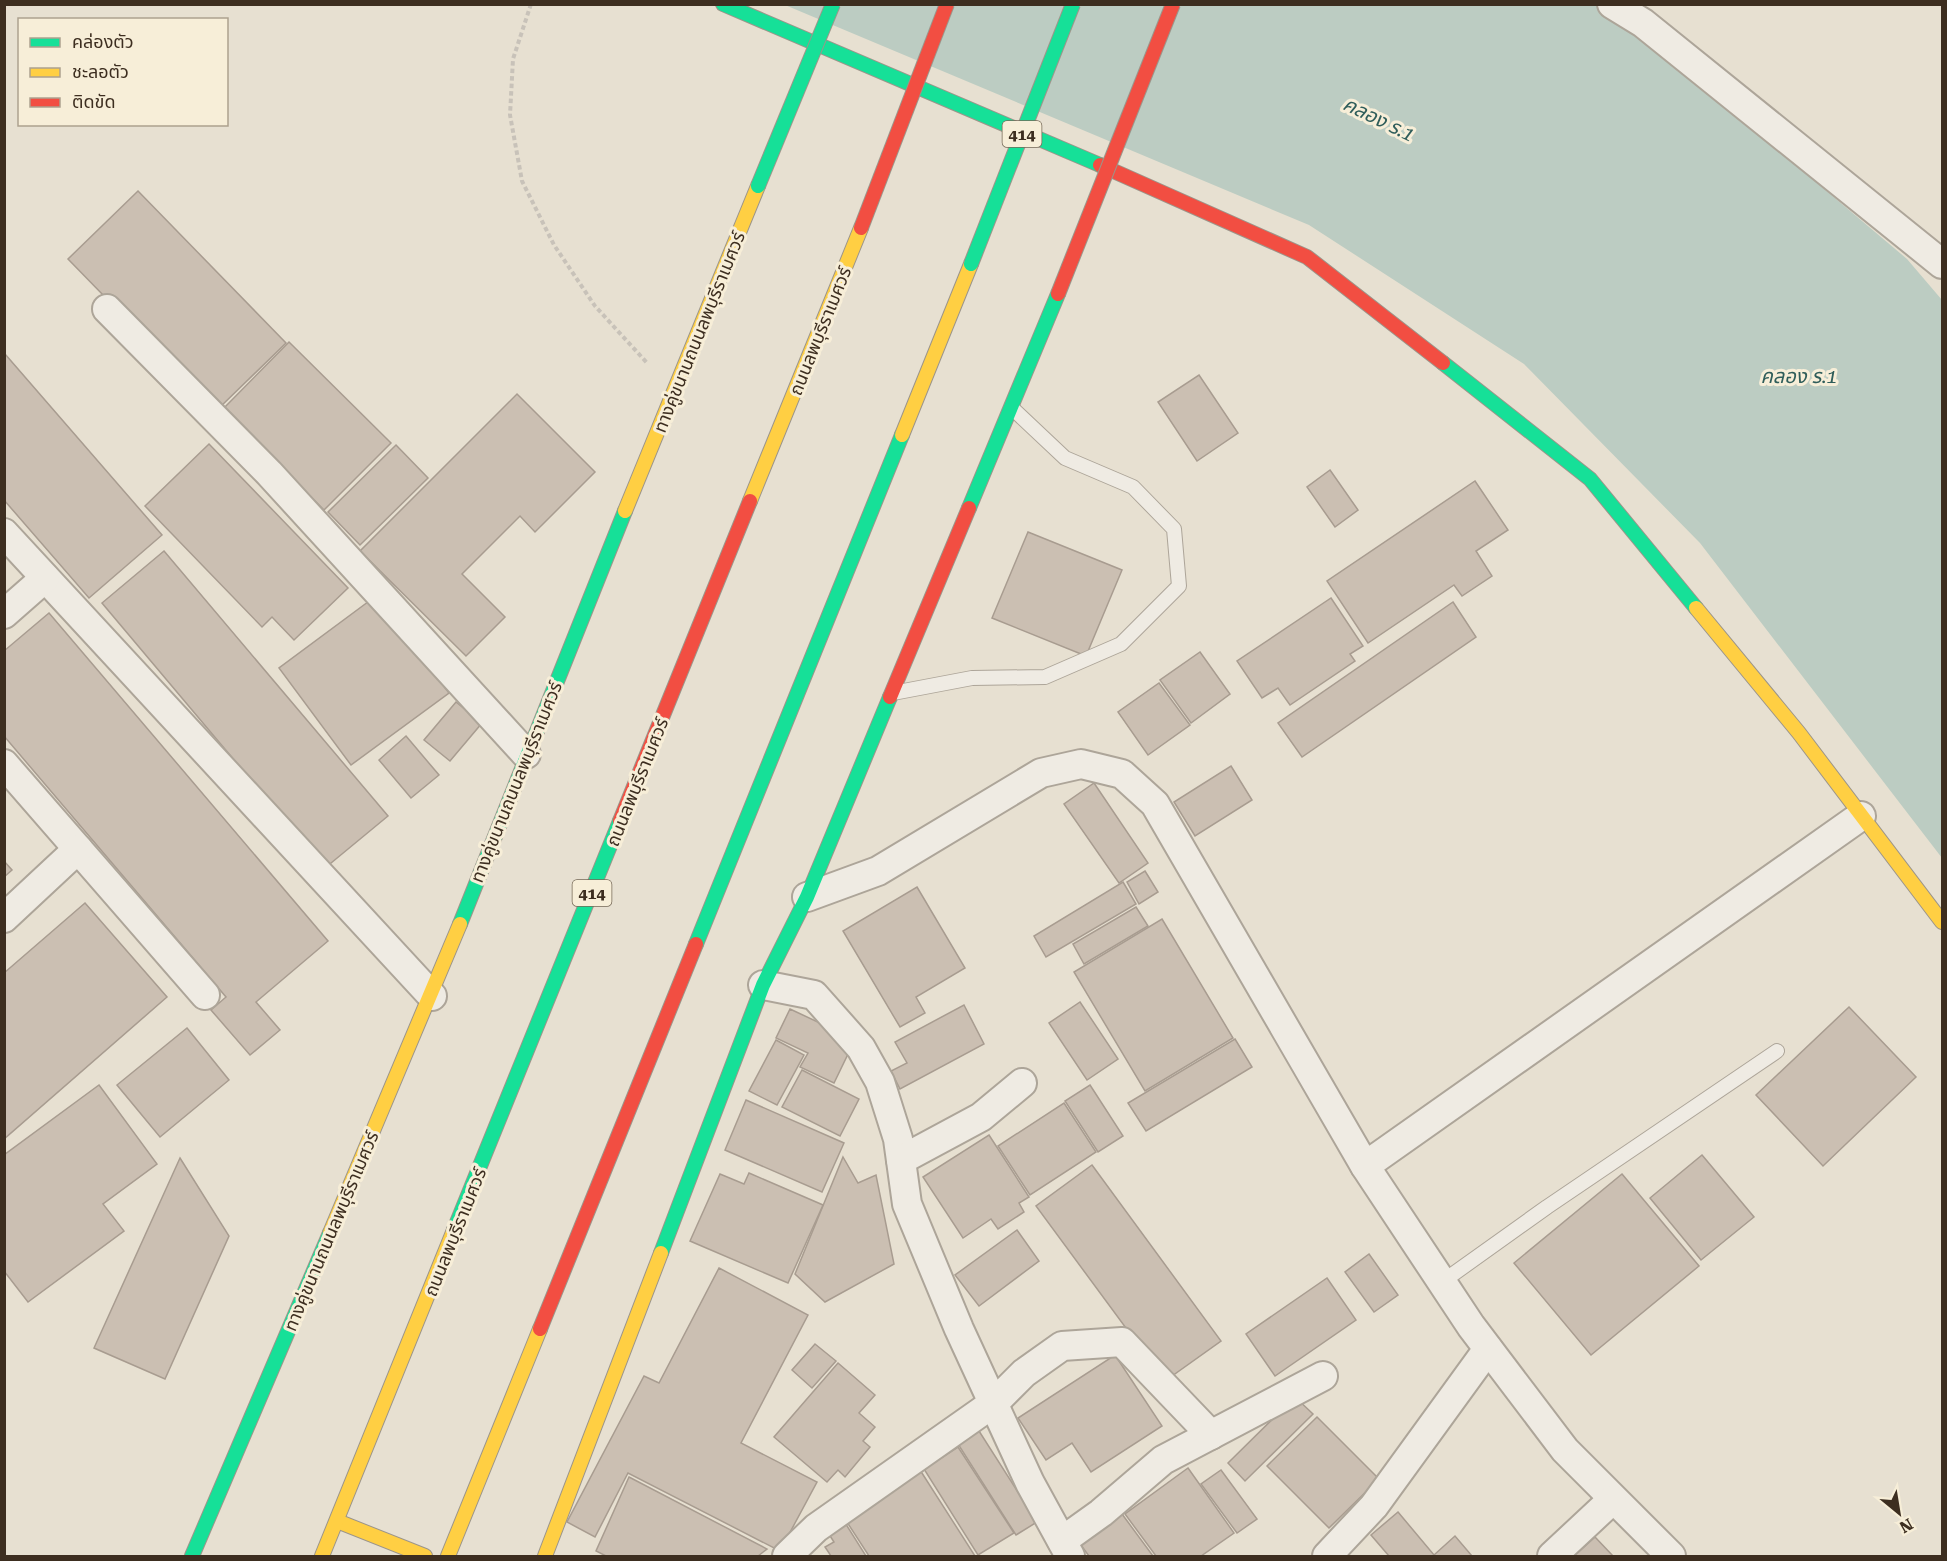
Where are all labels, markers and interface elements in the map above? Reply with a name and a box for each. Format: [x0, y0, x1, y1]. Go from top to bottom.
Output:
legend [18, 18, 228, 126]
text: คล่องตัว [72, 31, 134, 52]
text: ชะลอตัว [72, 61, 129, 82]
text: ติดขัด [72, 91, 115, 112]
water label: คลอง ร.1 [1339, 91, 1419, 147]
road number: 414 [1002, 121, 1042, 147]
street label: ทางคู่ขนานถนนลพบุรีราเมศวร์ [649, 228, 751, 436]
street label: ถนนลพบุรีราเมศวร์ [785, 263, 857, 399]
water label: คลอง ร.1 [1761, 364, 1837, 388]
street label: ทางคู่ขนานถนนลพบุรีราเมศวร์ [466, 678, 568, 886]
street label: ถนนลพบุรีราเมศวร์ [602, 714, 674, 850]
road number: 414 [572, 880, 612, 906]
street label: ทางคู่ขนานถนนลพบุรีราเมศวร์ [279, 1127, 385, 1335]
street label: ถนนลพบุรีราเมศวร์ [420, 1164, 492, 1300]
north arrow [1869, 1483, 1929, 1543]
text: N [1896, 1514, 1916, 1537]

